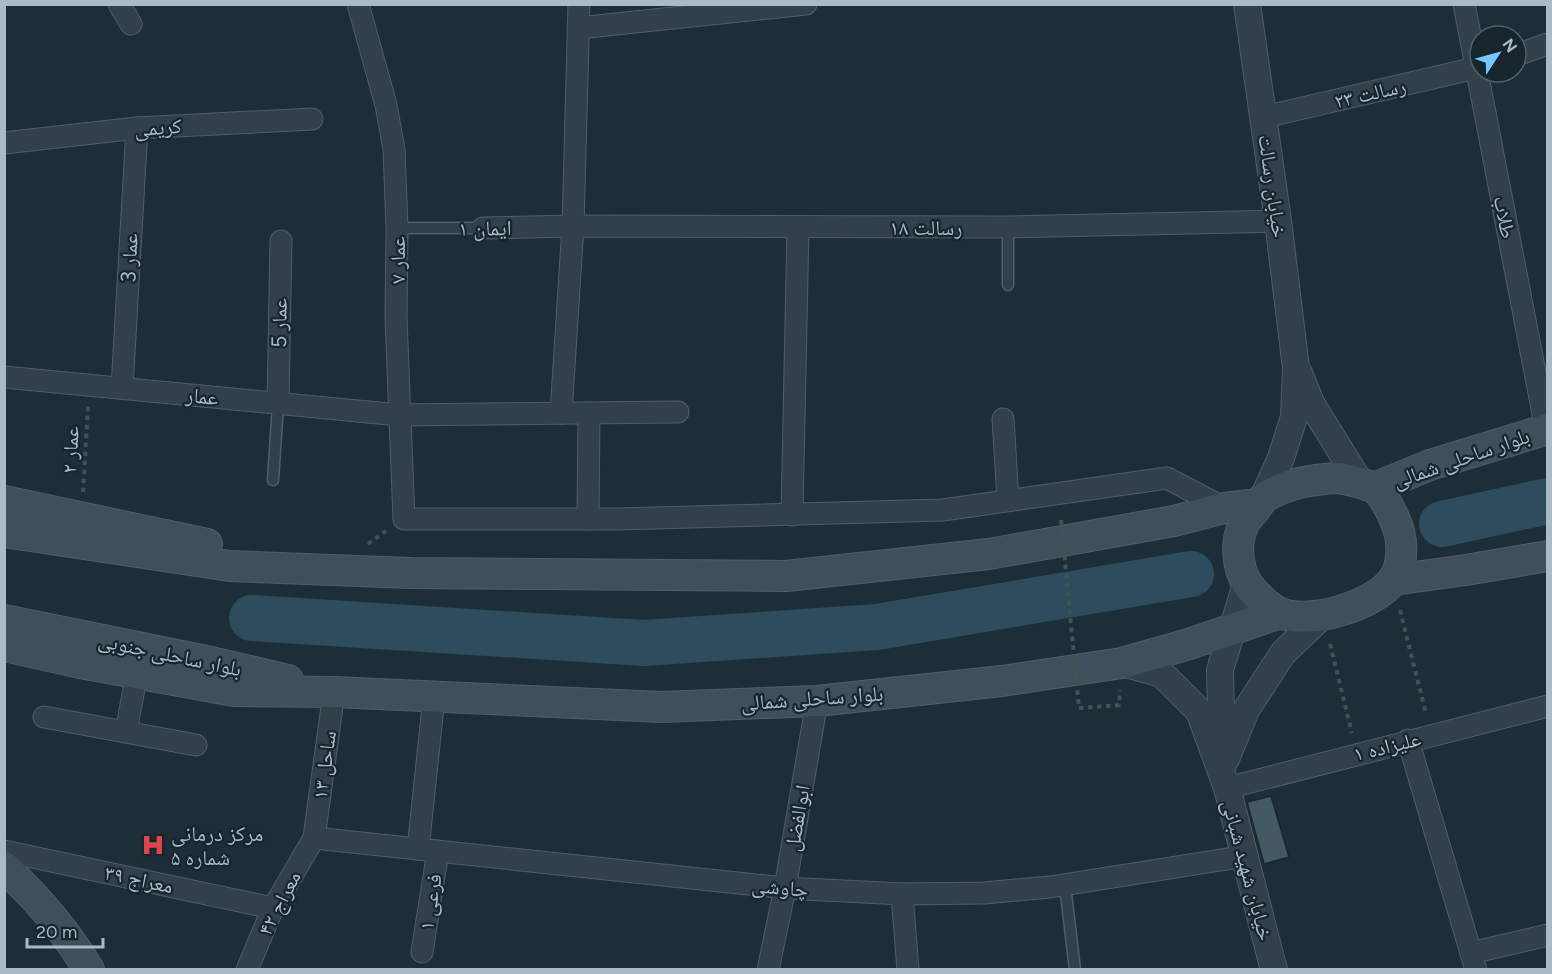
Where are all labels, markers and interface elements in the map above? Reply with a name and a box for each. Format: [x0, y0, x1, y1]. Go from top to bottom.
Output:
north arrow [1468, 24, 1528, 84]
text: N [1498, 35, 1521, 56]
street label: رسالت ۲۳ [1332, 73, 1408, 113]
street label: کریمی [133, 113, 183, 142]
street label: خیابان رسالت [1253, 133, 1293, 239]
street label: طلاب [1489, 194, 1521, 240]
street label: ایمان ۱ [458, 215, 512, 241]
street label: رسالت ۱۸ [890, 215, 962, 240]
street label: عمار 3 [115, 232, 143, 283]
street label: عمار ۷ [385, 236, 410, 284]
street label: عمار 5 [266, 297, 292, 348]
street label: عمار [183, 382, 220, 410]
street label: بلوار ساحلی شمالی [1389, 423, 1533, 494]
street label: عمار ۲ [56, 425, 84, 474]
street label: بلوار ساحلی جنوبی [96, 627, 244, 682]
street label: بلوار ساحلی شمالی [740, 681, 884, 716]
street label: علیزاده ۱ [1351, 725, 1424, 766]
street label: ساحل ۱۳ [307, 729, 342, 801]
street label: ابوالفضل [779, 783, 816, 853]
street label: خیابان شهید شبانی [1216, 797, 1279, 943]
place label: مرکز درمانی شماره ۵ [171, 821, 263, 870]
hospital icon: مرکز درمانی شماره ۵ [140, 832, 166, 858]
street label: معراج ۳۹ [102, 860, 175, 899]
street label: معراج ۴۲ [252, 867, 307, 940]
street label: فرعی ۱ [413, 872, 448, 932]
street label: چاوشی [751, 872, 809, 903]
scale bar [27, 911, 104, 949]
text: 20 m [36, 921, 77, 943]

